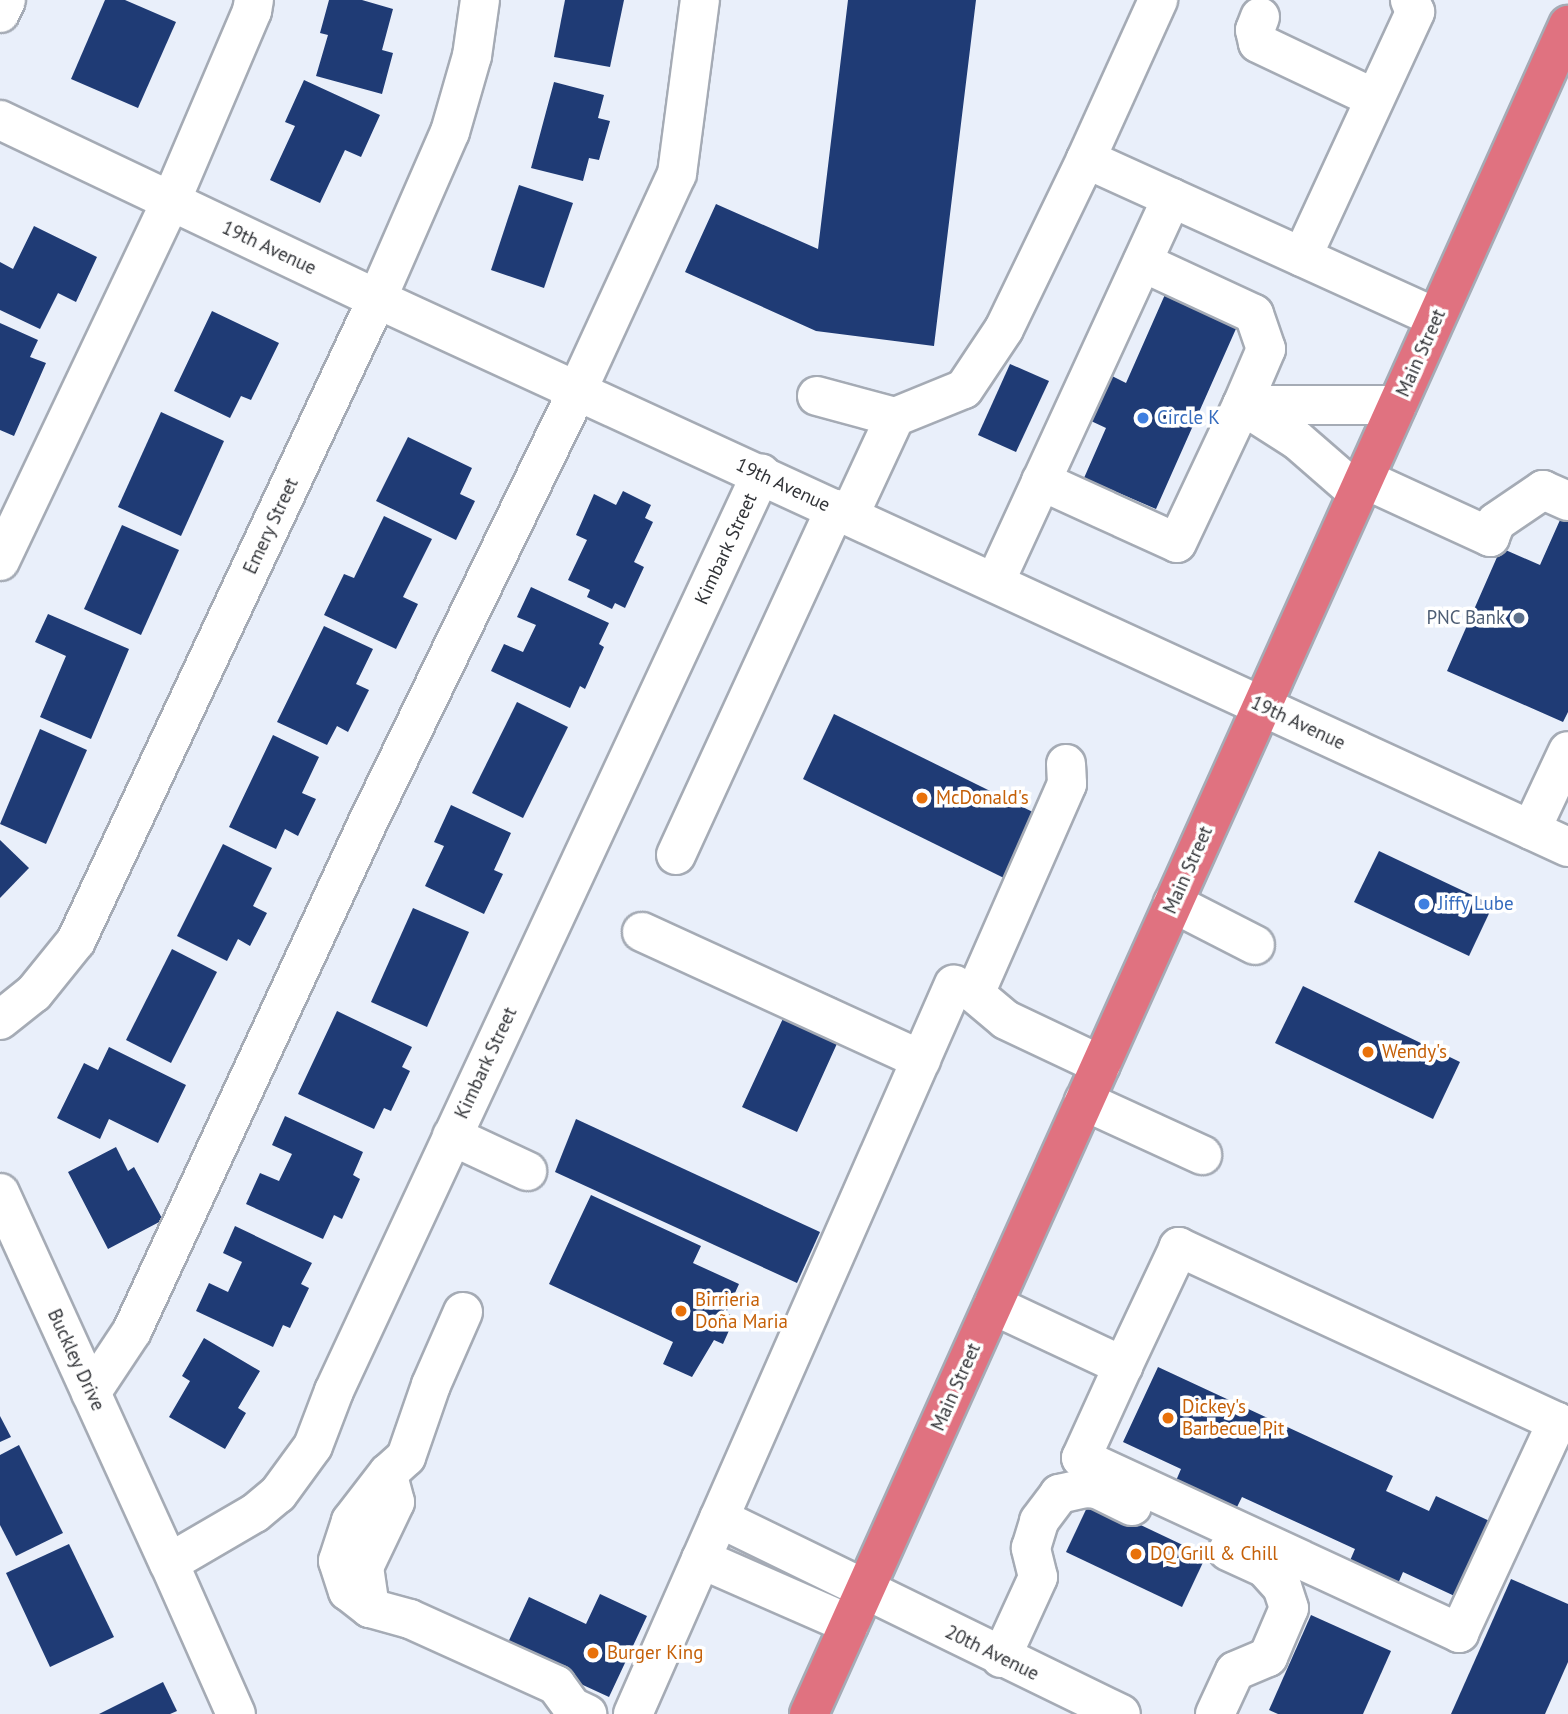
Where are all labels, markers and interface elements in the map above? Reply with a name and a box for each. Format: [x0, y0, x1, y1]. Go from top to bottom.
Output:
street label: 19th Avenue [218, 216, 320, 280]
street label: Main Street [1392, 306, 1450, 400]
place label: Circle K [1157, 407, 1220, 429]
marker: Circle K [1135, 410, 1151, 426]
street label: 19th Avenue [732, 453, 834, 517]
street label: Emery Street [239, 474, 303, 578]
street label: Kimbark Street [690, 489, 762, 609]
place label: PNC Bank [1426, 607, 1505, 629]
marker: PNC Bank [1511, 610, 1527, 626]
street label: 19th Avenue [1247, 691, 1349, 755]
place label: McDonald's [936, 787, 1029, 809]
marker: McDonald's [914, 790, 930, 806]
street label: Main Street [1159, 823, 1217, 917]
place label: Jiffy Lube [1438, 893, 1514, 915]
marker: Jiffy Lube [1416, 896, 1432, 912]
street label: Kimbark Street [450, 1003, 522, 1123]
place label: Wendy's [1382, 1041, 1447, 1063]
marker: Wendy's [1360, 1044, 1376, 1060]
place label: Birrieria Doña Maria [695, 1289, 788, 1333]
marker: Birrieria Doña Maria [673, 1303, 689, 1319]
street label: Buckley Drive [42, 1305, 110, 1415]
street label: Main Street [927, 1340, 985, 1434]
place label: Dickey's Barbecue Pit [1182, 1396, 1284, 1440]
marker: Dickey's Barbecue Pit [1160, 1410, 1176, 1426]
place label: DQ Grill & Chill [1150, 1543, 1278, 1565]
marker: DQ Grill & Chill [1128, 1546, 1144, 1562]
street label: 20th Avenue [941, 1620, 1043, 1686]
place label: Burger King [607, 1642, 703, 1664]
marker: Burger King [585, 1645, 601, 1661]

